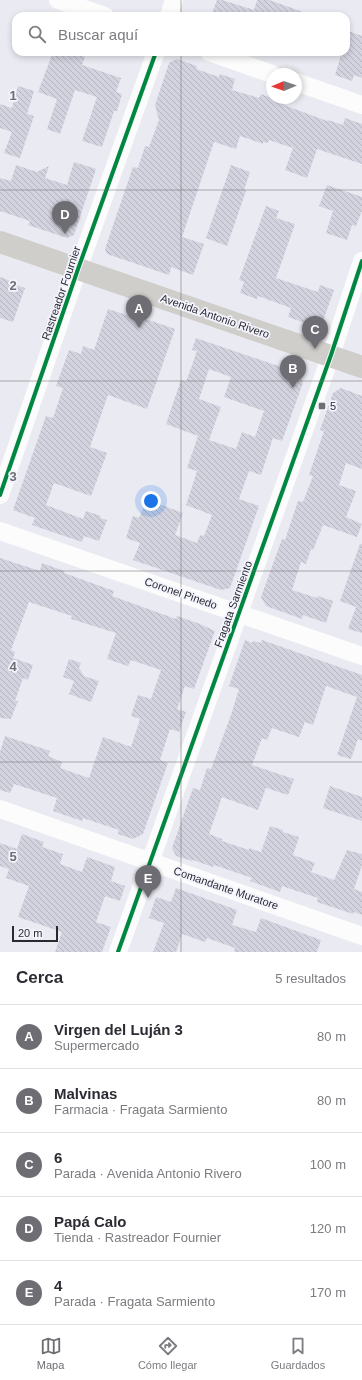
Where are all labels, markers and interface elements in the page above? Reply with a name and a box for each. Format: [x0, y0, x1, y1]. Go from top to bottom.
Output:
search box [12, 12, 350, 56]
icon: search [26, 23, 48, 45]
text: Buscar aquí [58, 26, 138, 43]
north arrow [266, 68, 302, 104]
text: 1 [9, 88, 17, 103]
pin: D [52, 201, 78, 234]
street label: Rastreador Fournier [39, 244, 83, 341]
text: 2 [9, 278, 17, 293]
street label: Avenida Antonio Rivero [159, 292, 271, 340]
pin: A [126, 295, 152, 328]
pin: C [302, 316, 328, 349]
pin: B [280, 355, 306, 388]
place label: 5 [330, 400, 336, 412]
marker: 5 [317, 401, 327, 411]
text: 3 [9, 469, 17, 484]
your location [141, 491, 161, 511]
street label: Fragata Sarmiento [212, 559, 254, 649]
street label: Coronel Pinedo [143, 575, 219, 611]
text: 4 [9, 659, 17, 674]
text: 5 [9, 849, 17, 864]
street label: Comandante Muratore [172, 864, 280, 912]
pin: E [135, 865, 161, 898]
scale bar [12, 924, 58, 943]
text: 20 m [18, 927, 42, 939]
text: Cerca [16, 968, 63, 987]
text: 5 resultados [275, 971, 346, 986]
text: Virgen del Luján 3 [54, 1021, 183, 1038]
text: A [24, 1029, 34, 1044]
text: 80 m [317, 1029, 346, 1044]
text: Supermercado [54, 1038, 139, 1053]
text: Malvinas [54, 1085, 117, 1102]
text: B [24, 1093, 34, 1108]
text: 80 m [317, 1093, 346, 1108]
text: Farmacia · Fragata Sarmiento [54, 1102, 227, 1117]
text: 6 [54, 1149, 62, 1166]
text: C [24, 1157, 34, 1172]
text: 100 m [310, 1157, 346, 1172]
text: Parada · Avenida Antonio Rivero [54, 1166, 242, 1181]
text: Papá Calo [54, 1213, 127, 1230]
text: D [24, 1221, 34, 1236]
text: 120 m [310, 1221, 346, 1236]
text: Tienda · Rastreador Fournier [54, 1230, 221, 1245]
text: 4 [54, 1277, 62, 1294]
text: E [25, 1285, 33, 1300]
text: 170 m [310, 1285, 346, 1300]
text: Parada · Fragata Sarmiento [54, 1294, 215, 1309]
tab: Mapa [37, 1335, 64, 1371]
tab: Cómo llegar [138, 1335, 197, 1371]
tab: Guardados [271, 1335, 325, 1371]

